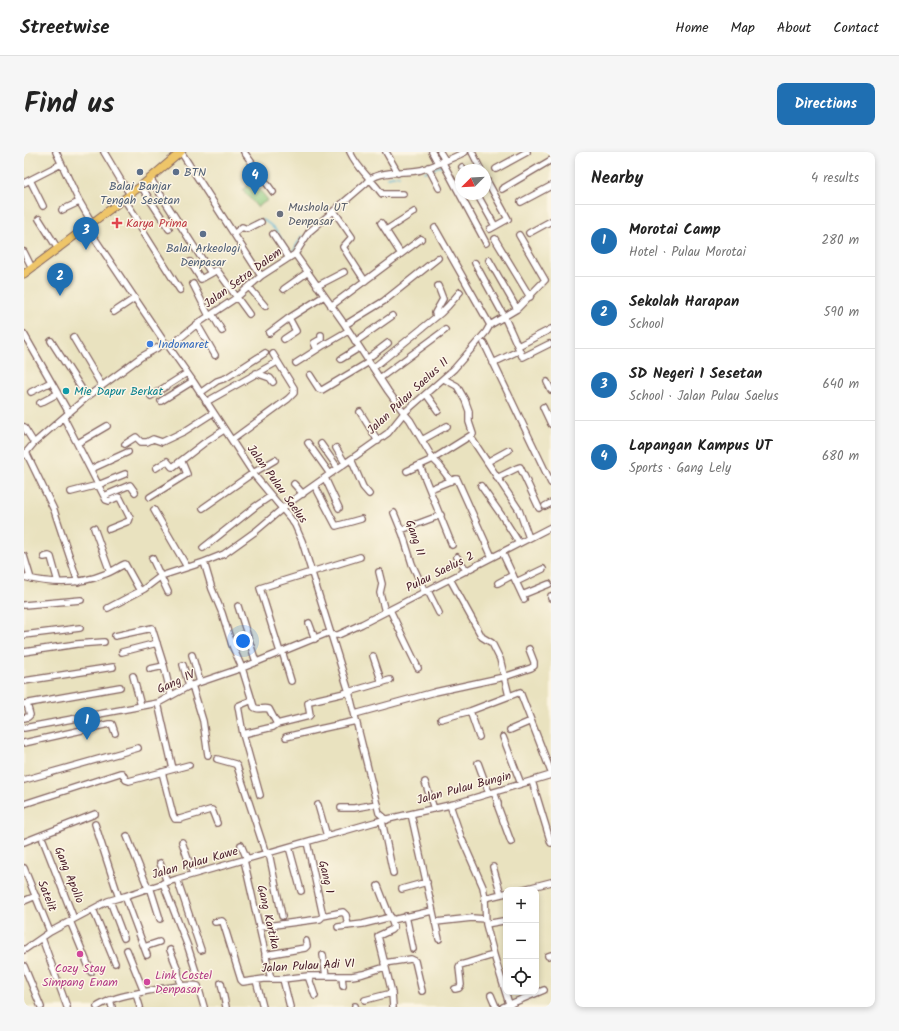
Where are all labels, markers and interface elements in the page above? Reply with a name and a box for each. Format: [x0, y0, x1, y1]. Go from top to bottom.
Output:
text: Streetwise [20, 13, 110, 43]
text: Home [675, 17, 709, 39]
text: Map [731, 17, 755, 39]
text: About [777, 17, 811, 39]
text: Contact [833, 17, 879, 39]
text: Find us [24, 82, 115, 127]
button: Directions [777, 83, 875, 125]
pin: 4 [242, 162, 268, 195]
place label: BTN [184, 163, 206, 182]
north arrow [455, 164, 491, 200]
text: Nearby [591, 165, 643, 192]
marker: Balai Banjar Tengah Sesetan [135, 167, 145, 177]
marker: BTN [171, 167, 181, 177]
text: 4 results [811, 168, 859, 189]
place label: Balai Banjar Tengah Sesetan [100, 177, 180, 210]
place label: Mushola UT Denpasar [288, 198, 349, 231]
marker: Mushola UT Denpasar [275, 209, 285, 219]
place label: Karya Prima [126, 214, 188, 233]
pin: 3 [73, 217, 99, 250]
marker: Karya Prima [111, 217, 123, 229]
text: Morotai Camp [629, 218, 721, 242]
marker: Balai Arkeologi Denpasar [198, 229, 208, 239]
text: 1 [602, 230, 606, 251]
text: 280 m [822, 230, 859, 251]
place label: Balai Arkeologi Denpasar [166, 239, 241, 272]
text: Hotel · Pulau Morotai [629, 242, 746, 263]
street label: Jalan Setra Dalem [200, 243, 287, 313]
pin: 2 [47, 263, 73, 296]
text: Sekolah Harapan [629, 290, 739, 314]
text: 2 [600, 302, 608, 323]
text: 590 m [824, 302, 859, 323]
text: School [629, 314, 664, 335]
place label: Indomaret [158, 335, 209, 354]
marker: Indomaret [145, 339, 155, 349]
street label: Jalan Pulau Saelus II [363, 353, 453, 439]
text: SD Negeri 1 Sesetan [629, 362, 762, 386]
text: 3 [600, 374, 608, 395]
text: 640 m [823, 374, 859, 395]
place label: Mie Dapur Berkat [74, 382, 163, 401]
marker: Mie Dapur Berkat [61, 386, 71, 396]
text: School · Jalan Pulau Saelus [629, 386, 779, 407]
text: Lapangan Kampus UT [629, 434, 772, 458]
street label: Jalan Pulau Saelus [242, 441, 312, 527]
text: 4 [600, 446, 608, 467]
text: 680 m [822, 446, 859, 467]
text: Sports · Gang Lely [629, 458, 731, 479]
street label: Gang II [400, 517, 430, 559]
street label: Pulau Saelus 2 [403, 547, 478, 597]
your location [233, 631, 253, 651]
street label: Gang IV [154, 664, 200, 699]
pin: 1 [74, 707, 100, 740]
street label: Jalan Pulau Bungin [415, 766, 513, 810]
street label: Jalan Pulau Kawe [150, 841, 241, 884]
street label: Gang Apollo [49, 844, 89, 906]
street label: Gang 1 [313, 858, 339, 896]
street label: Satelit [32, 877, 62, 915]
street label: Gang Kartika [251, 883, 285, 951]
map controls [503, 887, 539, 995]
button: + [503, 887, 539, 923]
button: − [503, 923, 539, 959]
marker: Cozy Stay Simpang Enam [75, 949, 85, 959]
street label: Jalan Pulau Adi VI [261, 954, 355, 978]
place label: Cozy Stay Simpang Enam [42, 959, 118, 992]
button: locate [503, 959, 539, 995]
place label: Link Costel Denpasar [155, 966, 212, 999]
marker: Link Costel Denpasar [142, 977, 152, 987]

